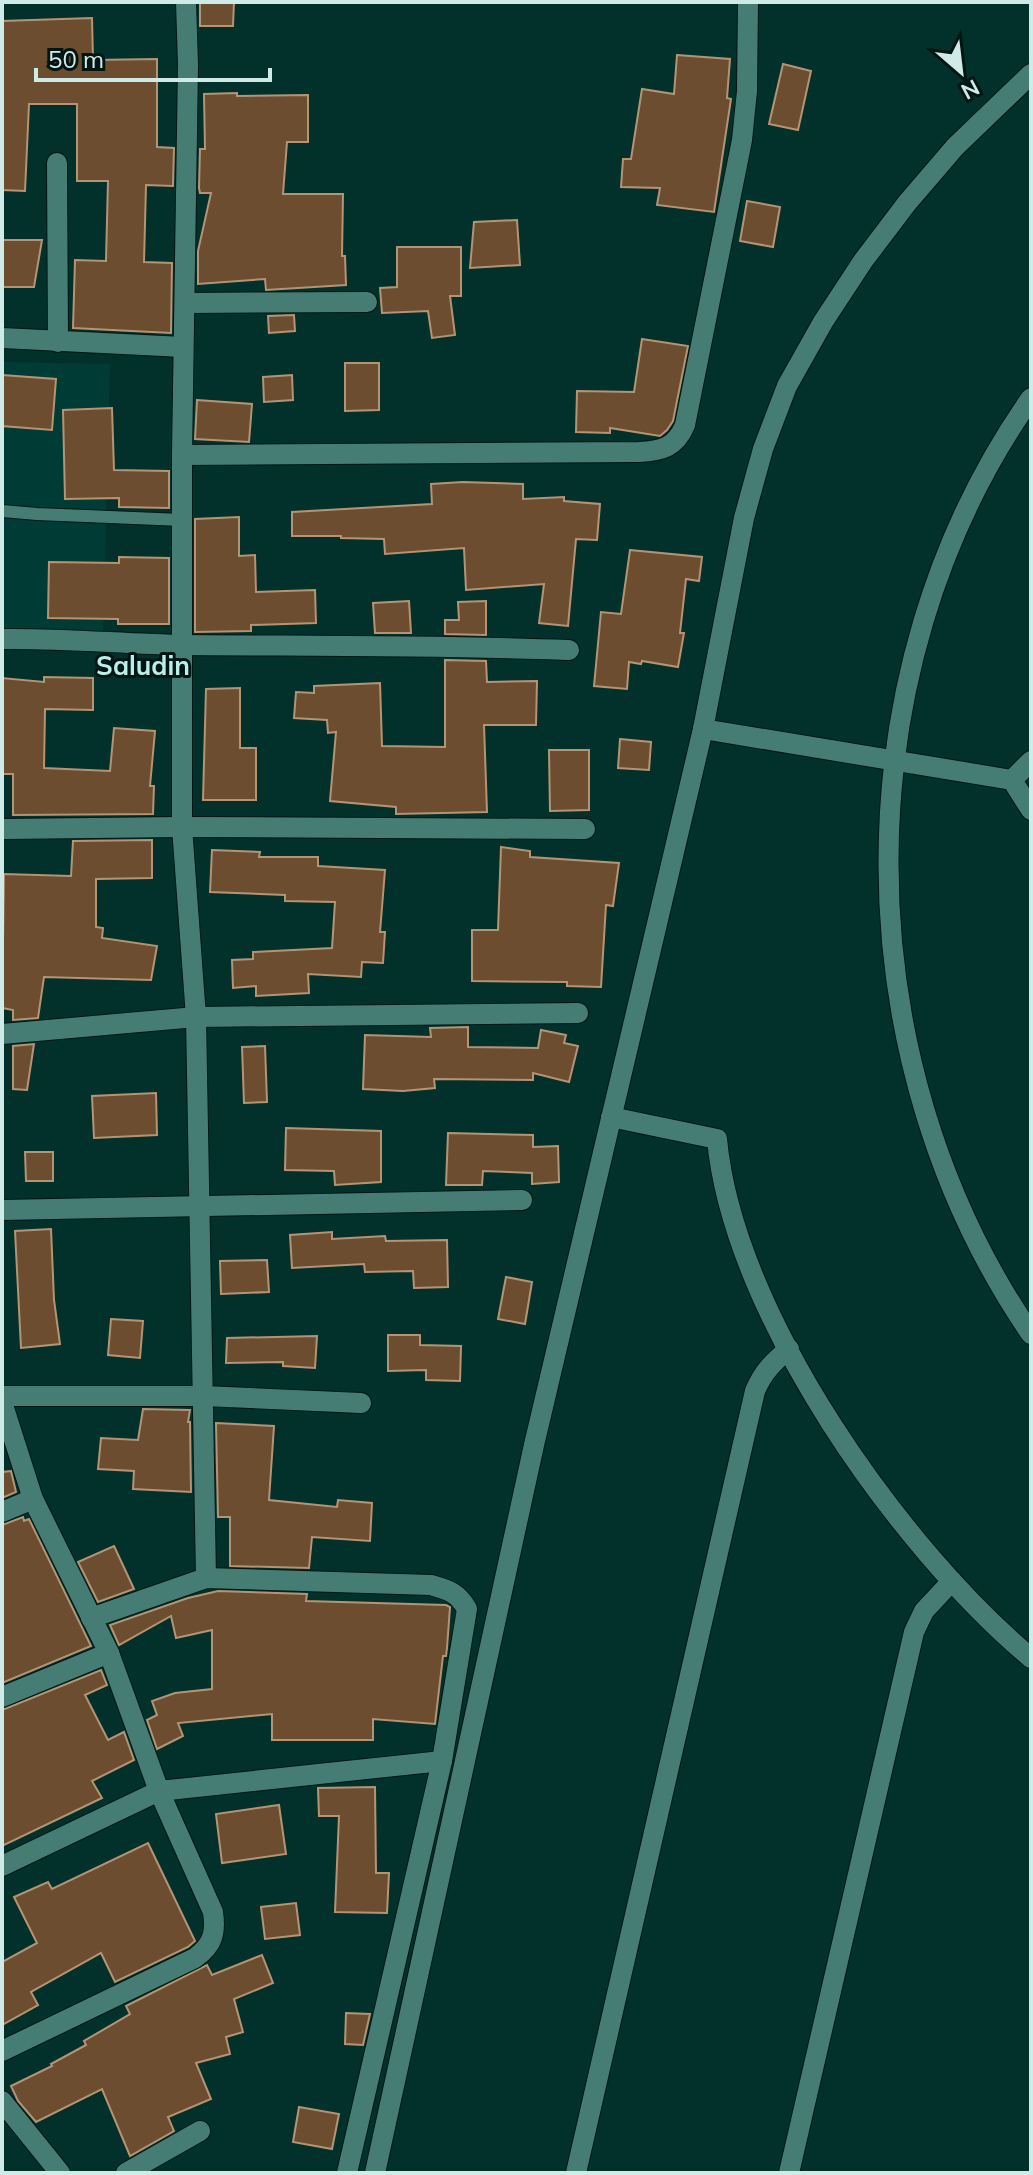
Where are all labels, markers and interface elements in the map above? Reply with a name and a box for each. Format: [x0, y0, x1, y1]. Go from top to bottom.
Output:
scale bar [36, 32, 270, 82]
north arrow [921, 32, 1001, 112]
text: 50 m [48, 44, 104, 74]
text: N [956, 73, 984, 106]
district label: Saludin [96, 649, 190, 682]

